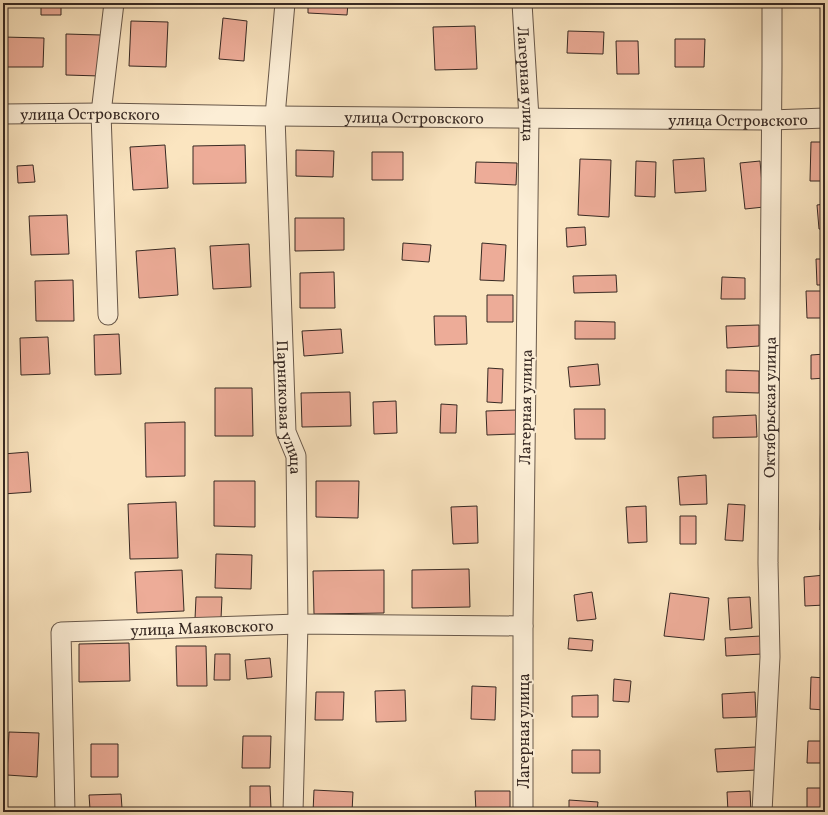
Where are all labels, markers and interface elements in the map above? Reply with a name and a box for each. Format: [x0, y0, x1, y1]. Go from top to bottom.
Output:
street label: Лагерная улица [510, 26, 538, 142]
street label: улица Островского [20, 104, 160, 127]
street label: улица Островского [344, 108, 484, 131]
street label: улица Островского [668, 110, 808, 133]
street label: Октябрьская улица [760, 336, 783, 478]
street label: Парниковая улица [270, 340, 305, 475]
street label: Лагерная улица [515, 349, 539, 465]
street label: улица Маяковского [130, 616, 274, 643]
street label: Лагерная улица [514, 673, 536, 789]

